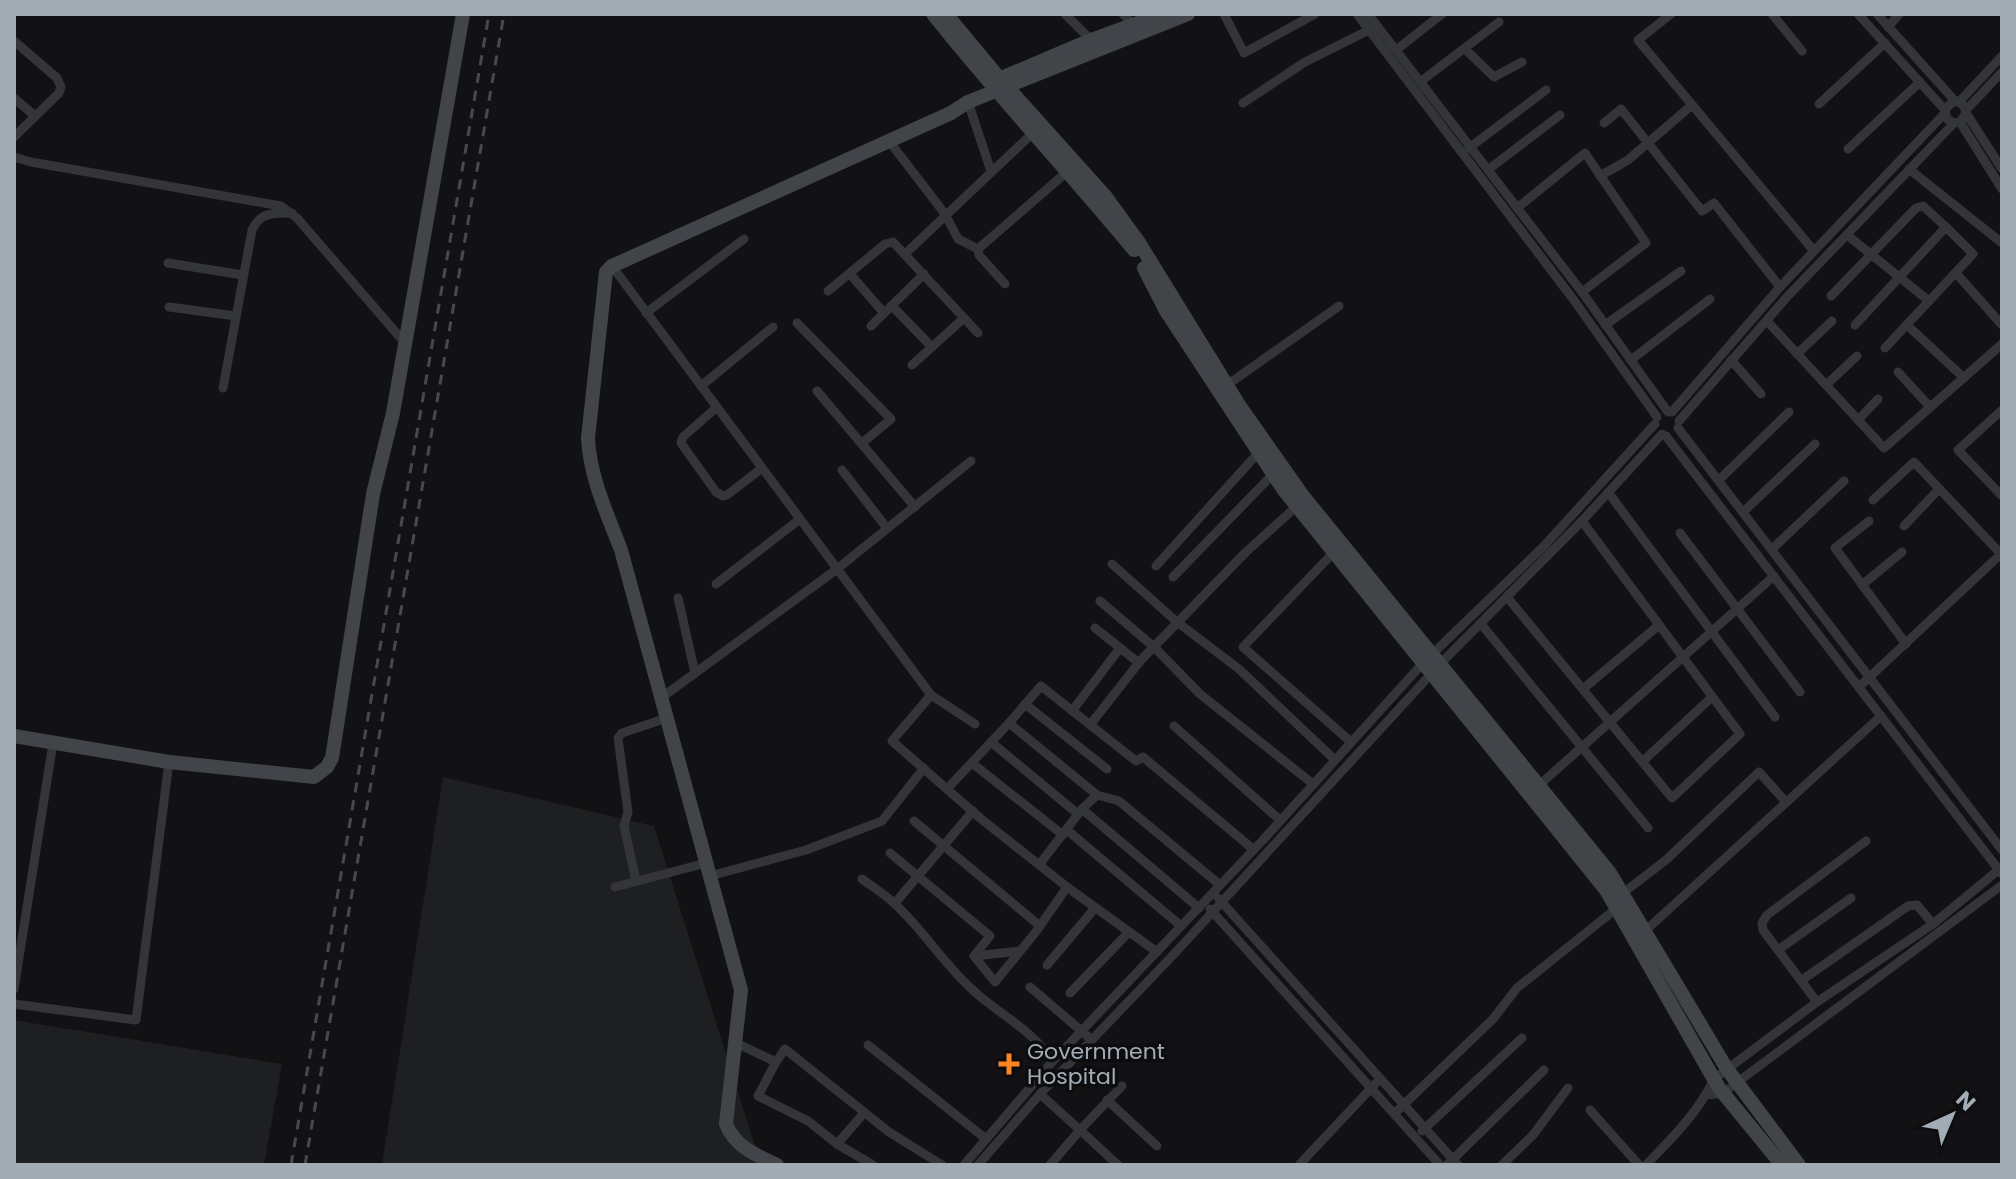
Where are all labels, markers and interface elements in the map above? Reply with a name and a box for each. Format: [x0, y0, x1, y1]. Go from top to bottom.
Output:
place label: Government Hospital [1027, 1036, 1165, 1092]
marker: Government Hospital [998, 1053, 1020, 1075]
north arrow [1912, 1075, 1992, 1155]
text: N [1949, 1084, 1982, 1118]

